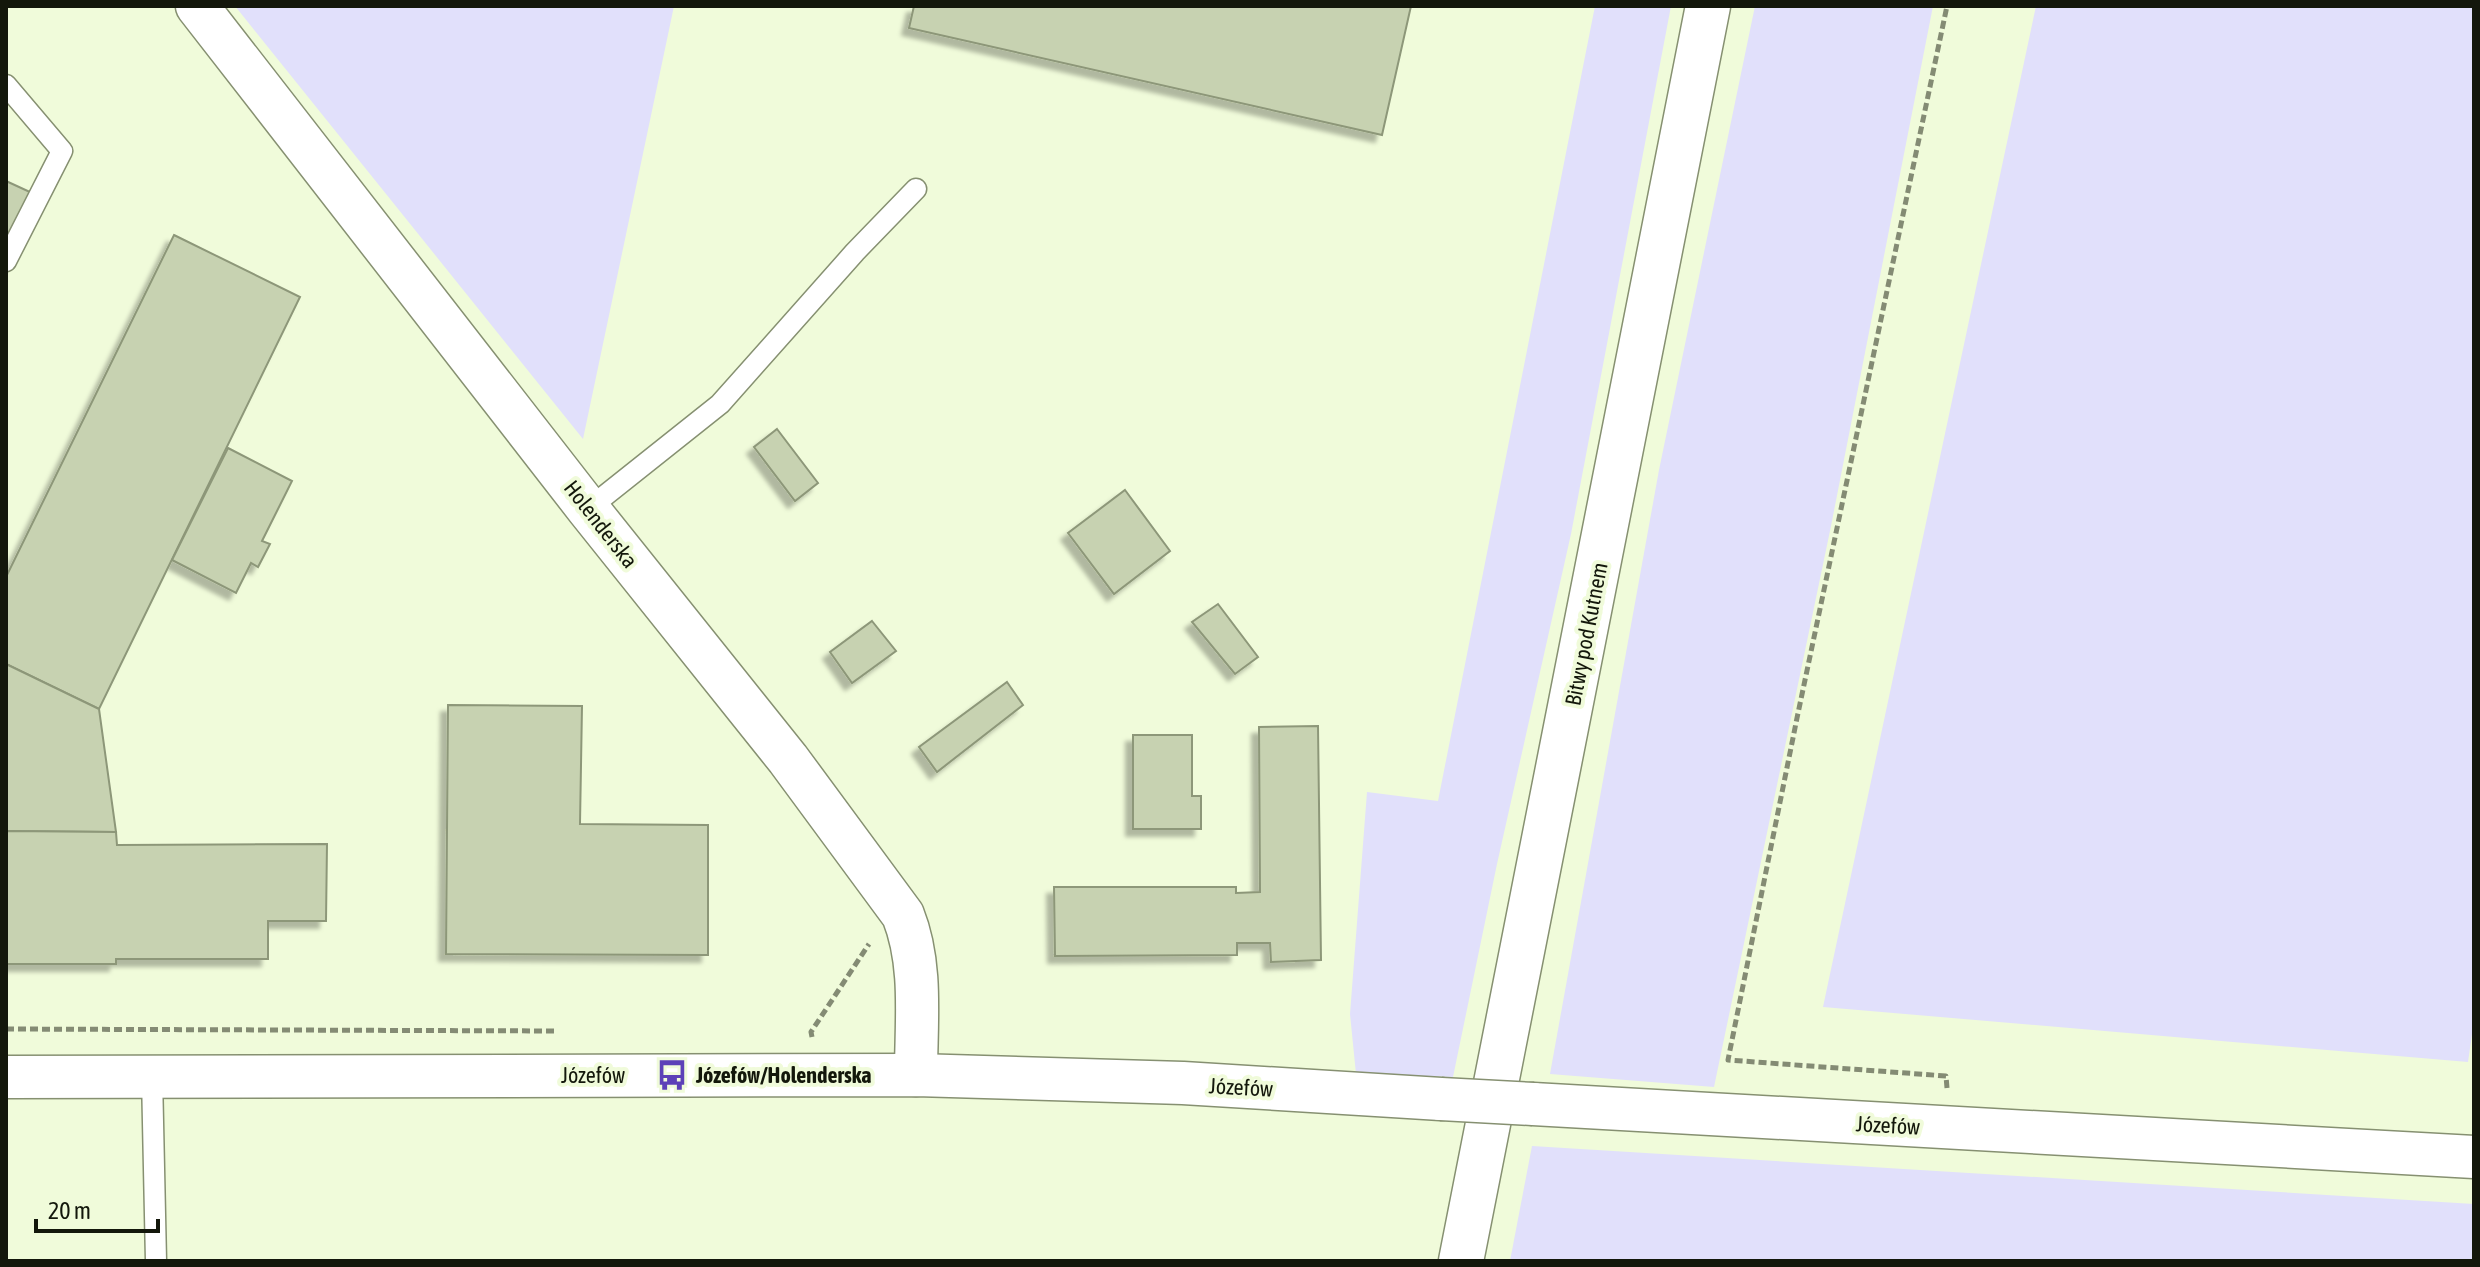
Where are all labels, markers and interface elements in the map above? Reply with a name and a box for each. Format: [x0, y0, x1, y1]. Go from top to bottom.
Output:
street label: Holenderska [559, 475, 643, 573]
street label: Bitwy pod Kutnem [1559, 560, 1613, 708]
bus stop icon: Józefów/Holenderska [655, 1058, 689, 1092]
street label: Józefów [561, 1062, 625, 1088]
place label: Józefów/Holenderska [695, 1062, 872, 1088]
street label: Józefów [1208, 1072, 1274, 1102]
street label: Józefów [1855, 1110, 1921, 1140]
scale bar [36, 1183, 158, 1233]
text: 20 m [48, 1197, 91, 1224]

